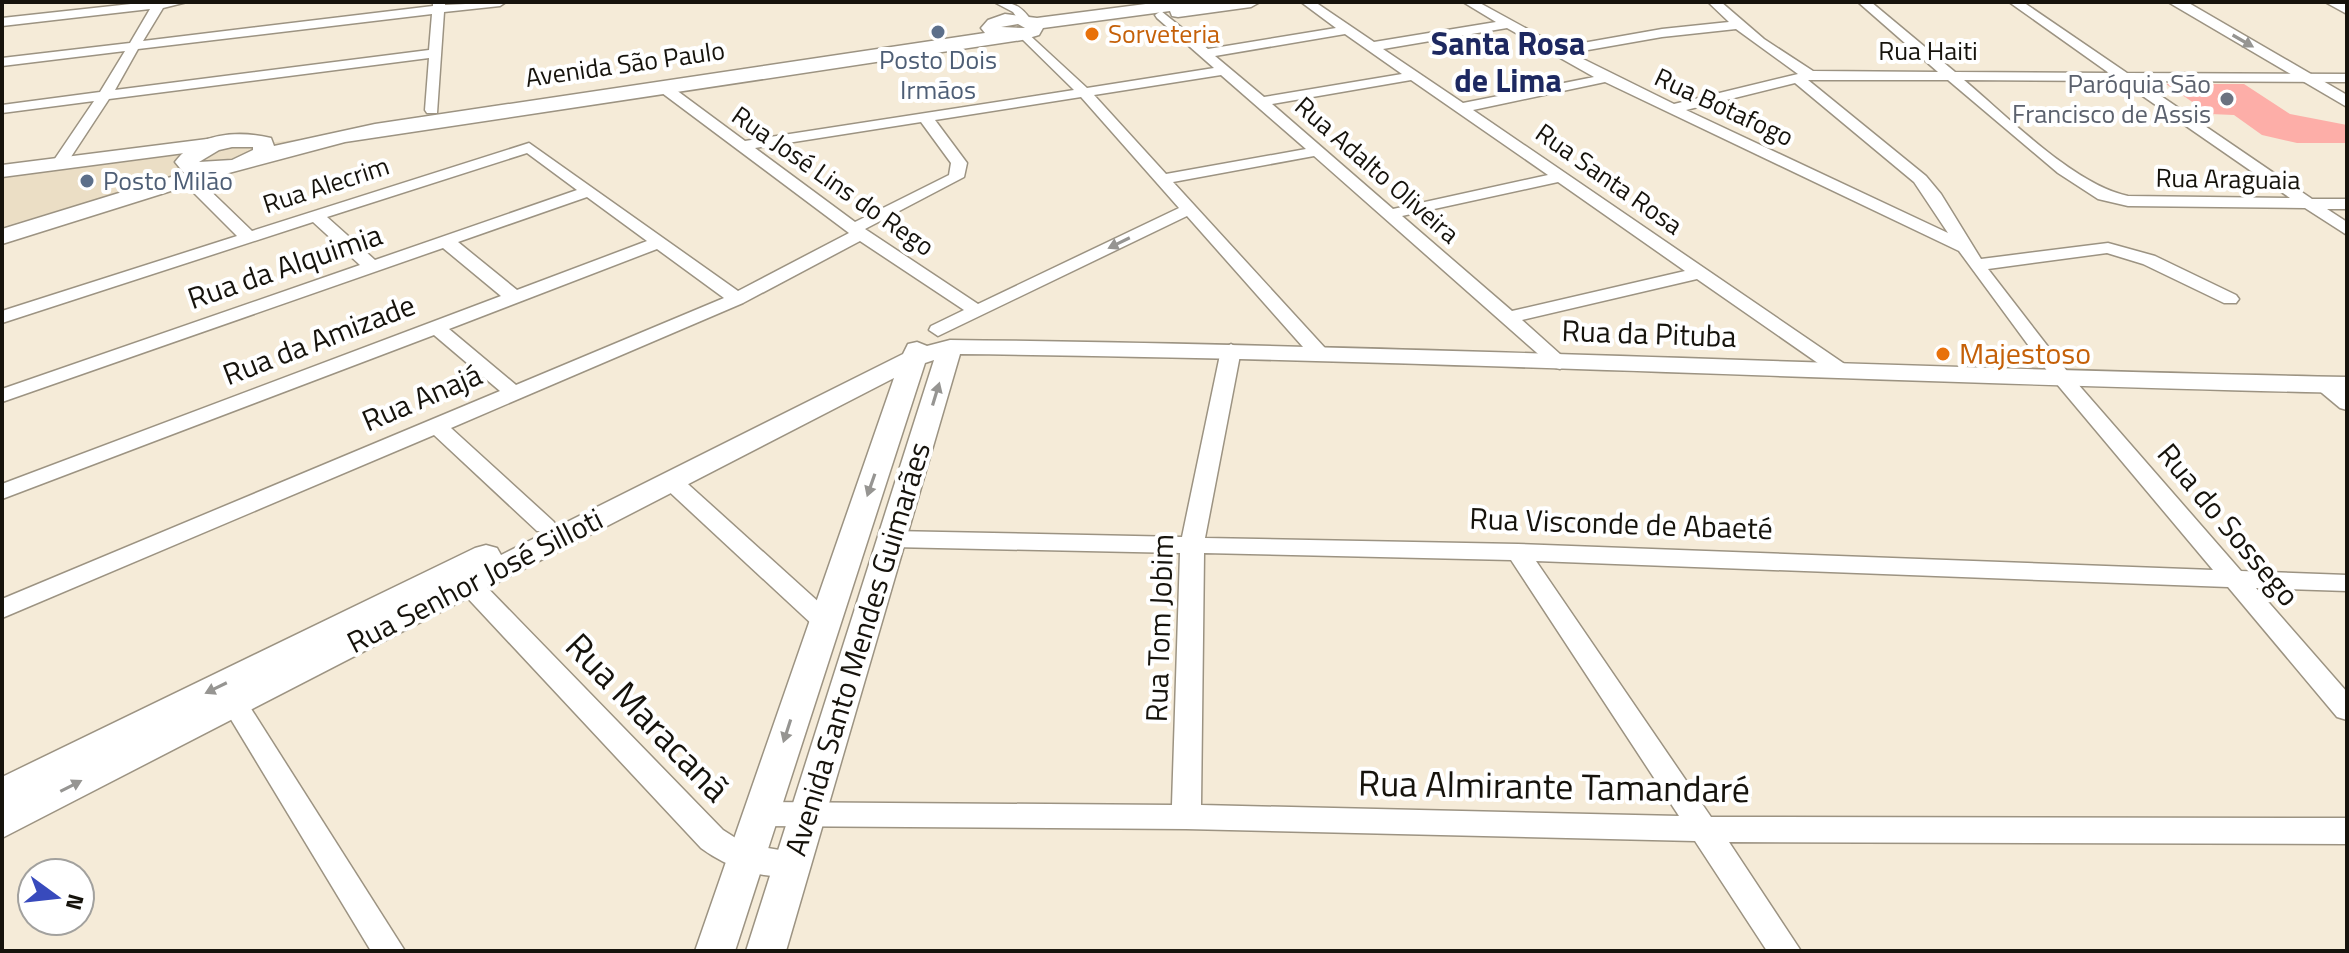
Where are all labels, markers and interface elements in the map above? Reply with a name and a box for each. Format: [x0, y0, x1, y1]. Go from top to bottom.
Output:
place label: Sorveteria [1108, 14, 1220, 53]
district label: Santa Rosa de Lima [1431, 19, 1585, 104]
marker: Posto Dois Irmãos [929, 23, 947, 41]
marker: Sorveteria [1083, 25, 1101, 43]
street label: Avenida São Paulo [523, 30, 727, 97]
street label: Rua Haiti [1878, 31, 1978, 70]
one-way arrow [2232, 34, 2254, 48]
place label: Posto Dois Irmãos [879, 40, 997, 109]
street label: Rua Botafogo [1648, 57, 1800, 156]
place label: Paróquia São Francisco de Assis [2012, 64, 2211, 133]
street label: Rua Adalto Oliveira [1286, 87, 1468, 252]
marker: Paróquia São Francisco de Assis [2218, 90, 2236, 108]
street label: Rua José Lins do Rego [724, 96, 943, 265]
street label: Rua Santa Rosa [1528, 113, 1691, 244]
street label: Rua Alecrim [258, 146, 394, 223]
street label: Rua Araguaia [2155, 158, 2301, 199]
place label: Posto Milão [103, 161, 233, 200]
marker: Posto Milão [78, 172, 96, 190]
street label: Rua da Alquimia [181, 211, 388, 321]
one-way arrow [1108, 236, 1131, 250]
street label: Rua da Amizade [216, 281, 421, 397]
street label: Rua da Pituba [1561, 307, 1737, 359]
place label: Majestoso [1959, 330, 2091, 376]
marker: Majestoso [1934, 345, 1952, 363]
street label: Rua Anajá [354, 351, 489, 443]
one-way arrow [930, 382, 943, 406]
street label: Rua do Sossego [2147, 433, 2311, 616]
street label: Avenida Santo Mendes Guimarães [772, 436, 942, 861]
one-way arrow [864, 473, 877, 497]
street label: Rua Visconde de Abaeté [1469, 495, 1773, 551]
street label: Rua Senhor José Silloti [338, 496, 611, 665]
street label: Rua Tom Jobim [1133, 533, 1185, 723]
street label: Rua Maracanã [553, 619, 744, 814]
one-way arrow [204, 682, 227, 695]
one-way arrow [780, 719, 793, 743]
street label: Rua Almirante Tamandaré [1358, 755, 1750, 816]
one-way arrow [60, 780, 83, 793]
north arrow [16, 857, 96, 937]
text: N [57, 890, 94, 914]

